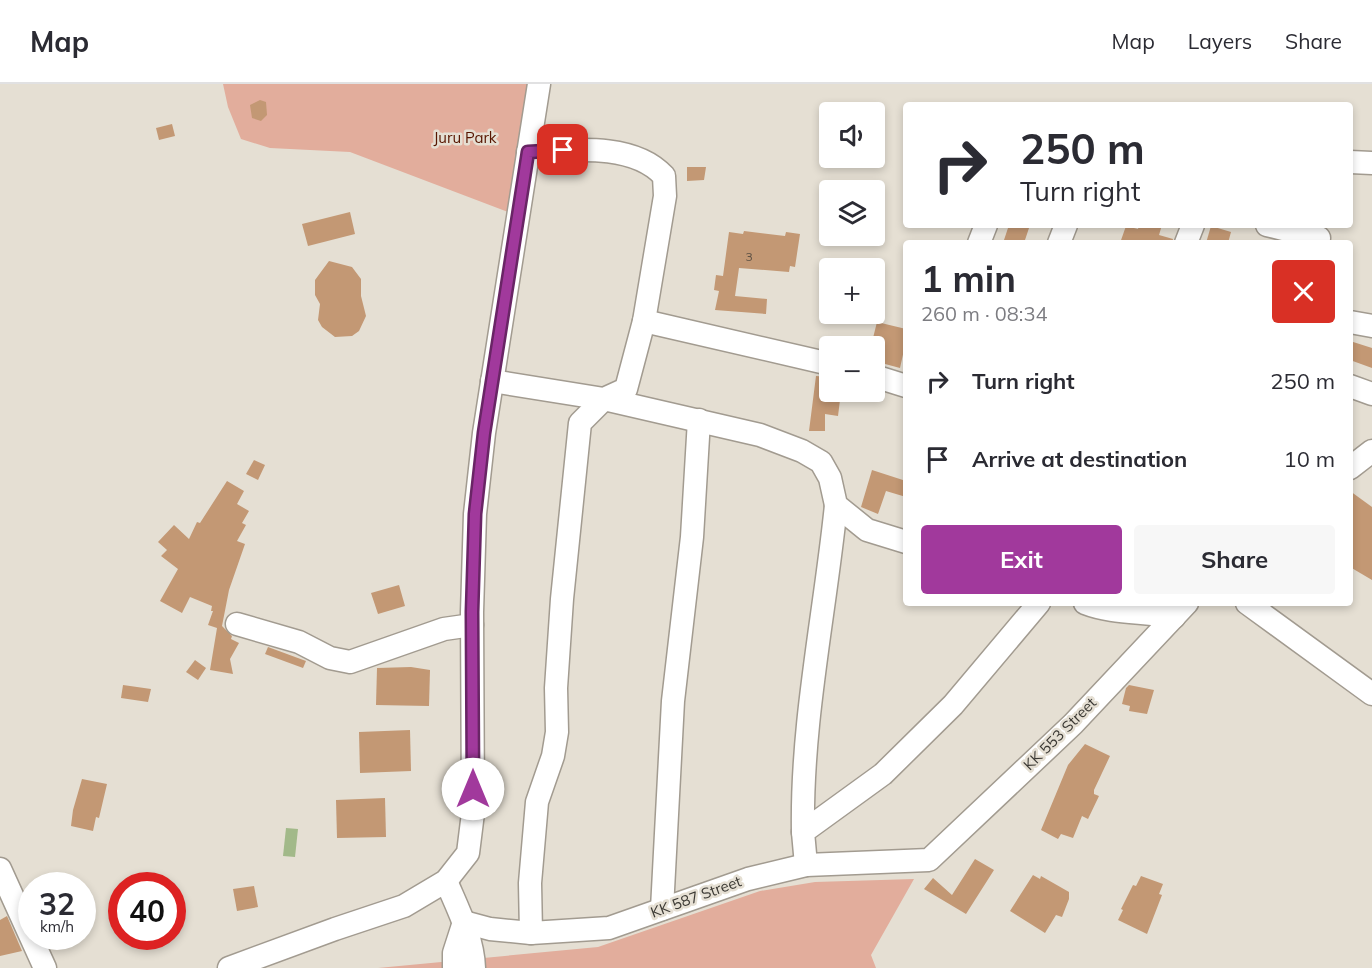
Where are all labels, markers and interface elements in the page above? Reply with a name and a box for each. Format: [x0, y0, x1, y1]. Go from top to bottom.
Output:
text: Map [30, 24, 89, 59]
text: Map [1112, 28, 1155, 54]
text: Layers [1188, 28, 1252, 54]
text: Share [1285, 28, 1342, 54]
map controls [819, 102, 885, 402]
button: sound [819, 102, 885, 168]
text: 250 m [1020, 122, 1145, 175]
pin [537, 124, 588, 175]
icon: right [921, 126, 999, 204]
park label: Juru Park [433, 128, 497, 147]
icon: arrive [546, 133, 579, 166]
text: Turn right [1020, 174, 1140, 208]
button: layers [819, 180, 885, 246]
house number: 3 [745, 249, 753, 264]
text: 1 min [921, 256, 1016, 301]
button: + [819, 258, 885, 324]
button: close [1272, 260, 1335, 323]
text: 260 m · 08:34 [921, 301, 1047, 326]
button: − [819, 336, 885, 402]
icon: right [921, 365, 954, 398]
text: Turn right [972, 367, 1075, 395]
text: 250 m [1270, 367, 1335, 395]
icon: arrive [921, 443, 954, 476]
text: Arrive at destination [972, 445, 1187, 473]
text: 10 m [1284, 445, 1335, 473]
button: Exit [921, 525, 1122, 594]
button: Share [1134, 525, 1335, 594]
street label: KK 553 Street [1019, 693, 1100, 774]
position arrow [441, 757, 505, 821]
street label: KK 587 Street [648, 871, 744, 922]
speed limit sign: 40 [108, 872, 186, 950]
text: 32 [39, 885, 75, 923]
text: km/h [40, 917, 74, 936]

